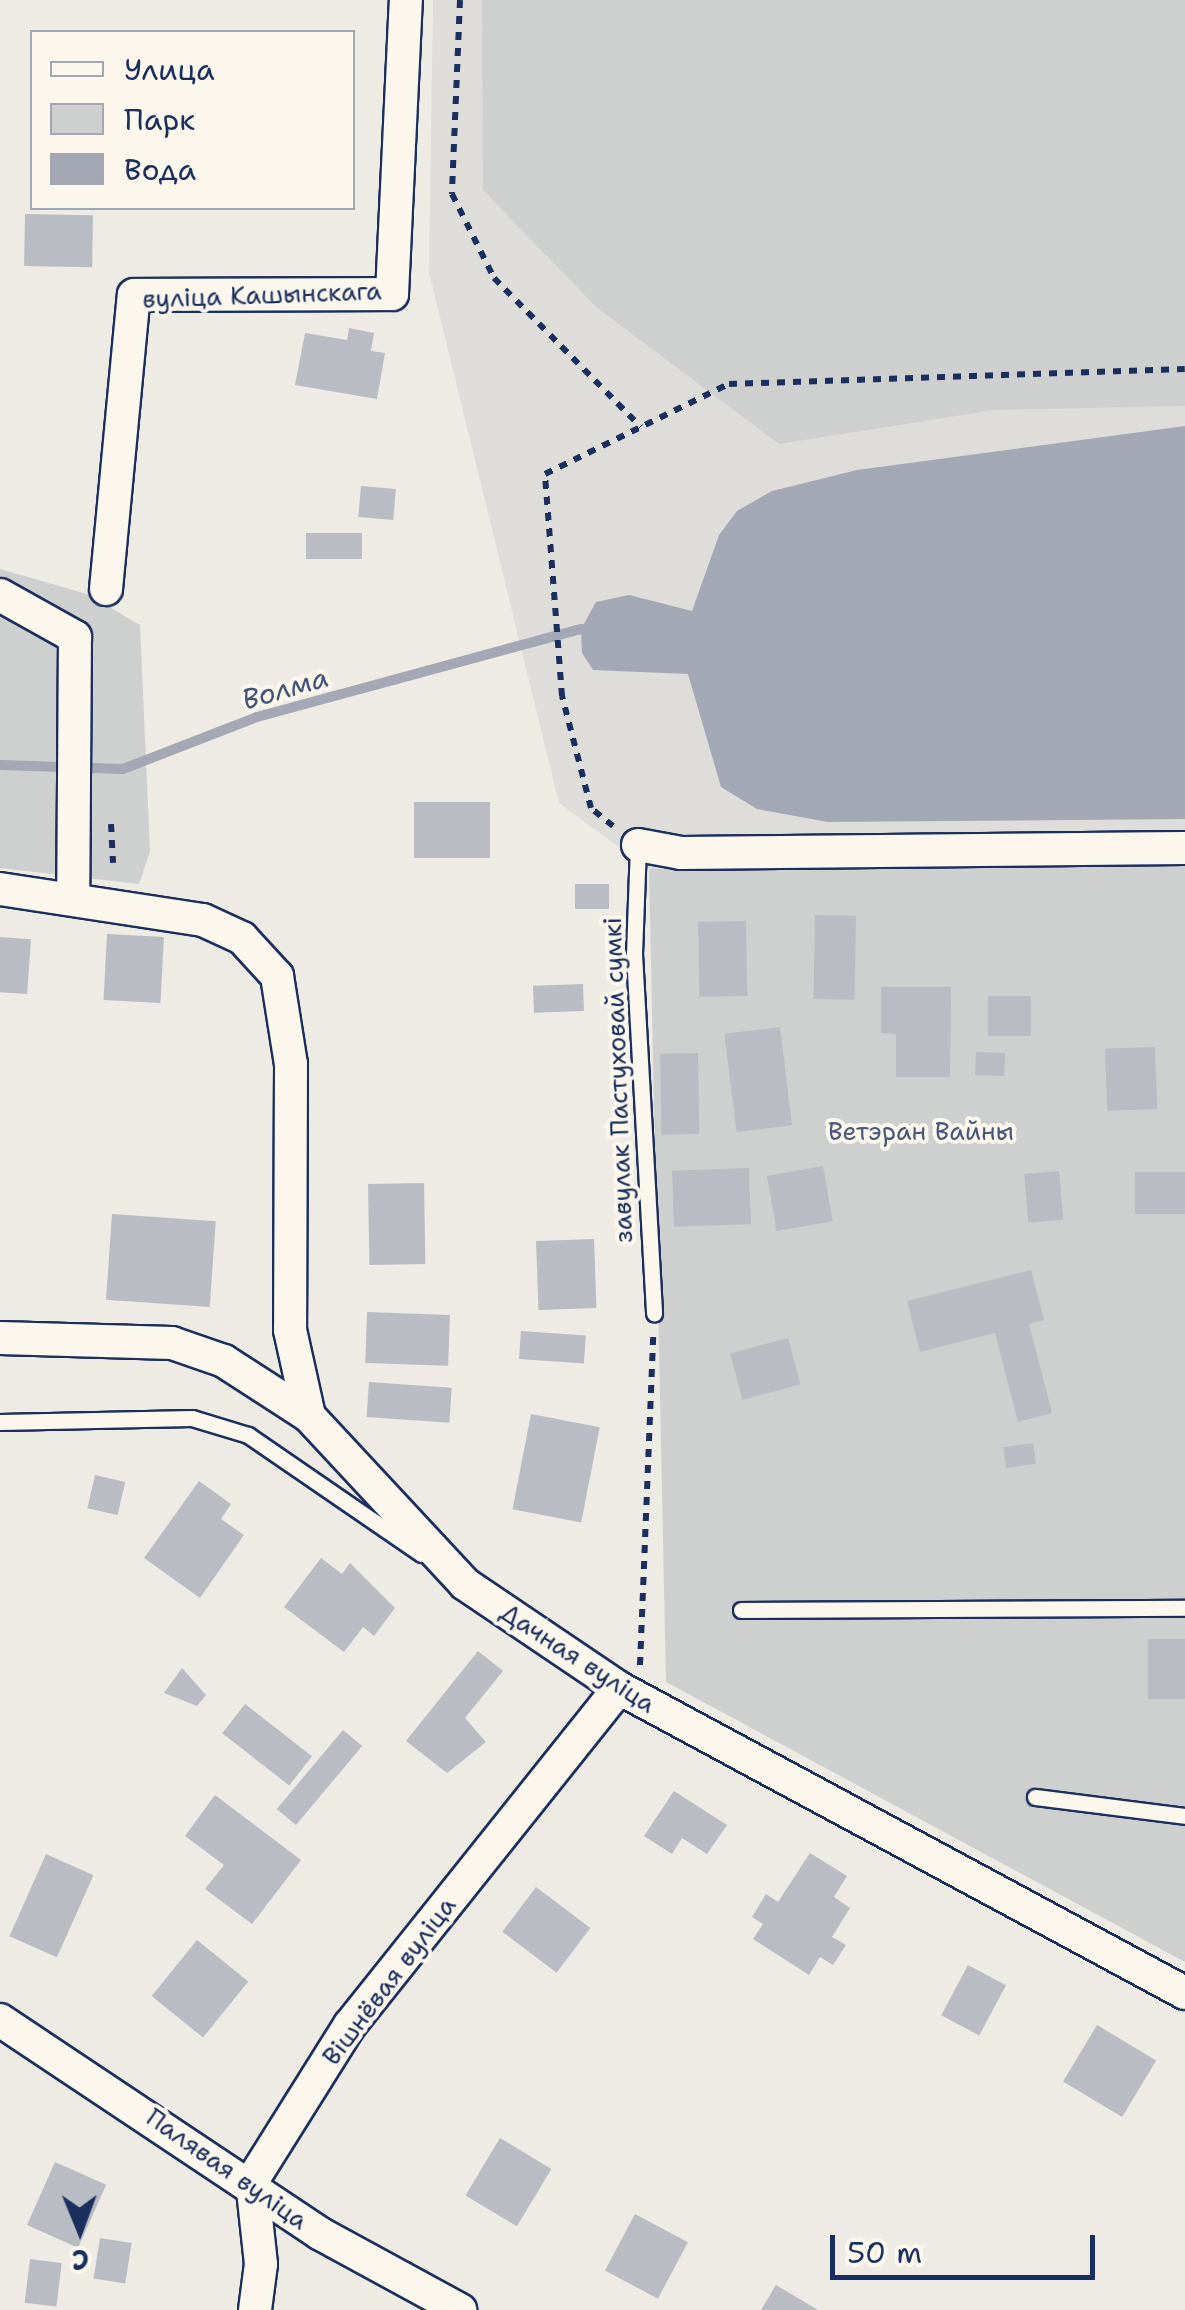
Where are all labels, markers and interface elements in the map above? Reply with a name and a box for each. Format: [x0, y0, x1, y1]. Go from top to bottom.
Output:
legend [30, 30, 355, 210]
text: Улица [124, 49, 215, 90]
text: Парк [124, 99, 195, 140]
text: Вода [124, 149, 196, 190]
street label: вуліца Кашынскага [142, 276, 382, 314]
water label: Волма [238, 660, 332, 716]
street label: завулак Пастуховай сумкі [597, 917, 639, 1243]
park label: Ветэран Вайны [828, 1116, 1014, 1146]
street label: Дачная вуліца [495, 1597, 661, 1719]
street label: Вішнёвая вуліца [316, 1891, 462, 2071]
street label: Палявая вуліца [141, 2102, 313, 2236]
north arrow [30, 2180, 130, 2280]
scale bar [835, 2215, 1100, 2277]
text: 50 m [847, 2232, 922, 2273]
text: С [72, 2241, 89, 2279]

